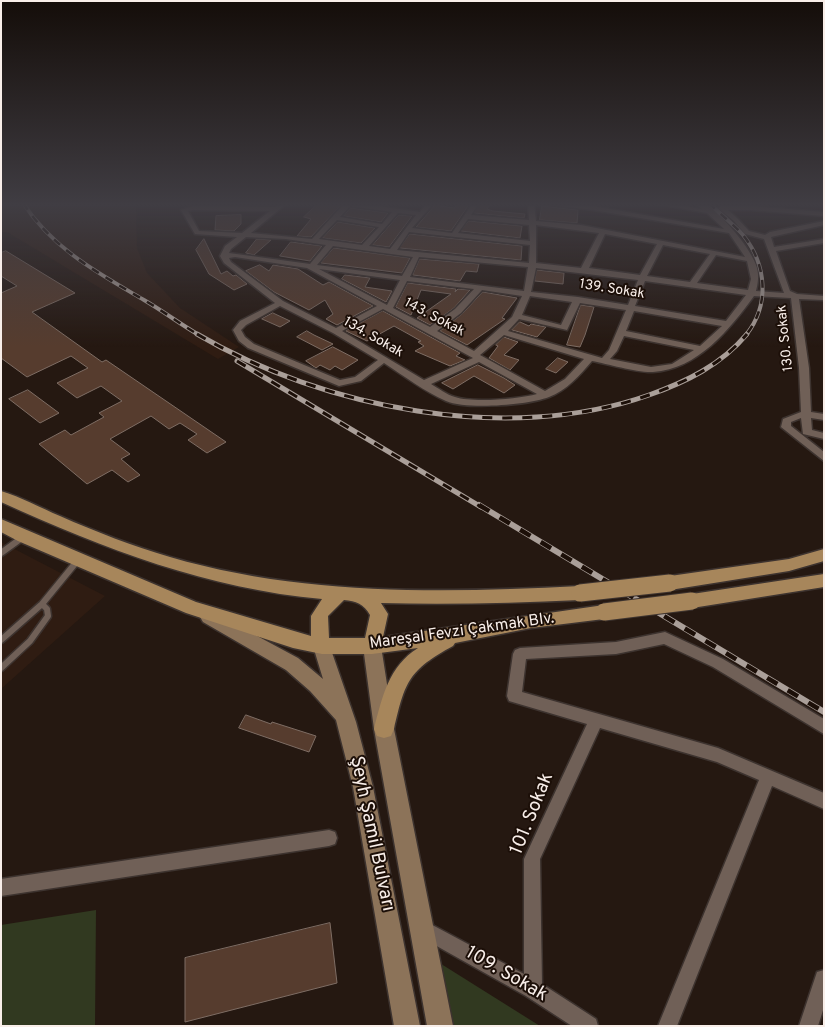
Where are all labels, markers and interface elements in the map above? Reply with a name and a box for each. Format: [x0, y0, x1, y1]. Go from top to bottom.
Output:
street label: 139. Sokak [578, 277, 646, 303]
street label: 143. Sokak [401, 295, 467, 341]
street label: 130. Sokak [774, 304, 798, 372]
street label: 134. Sokak [340, 314, 406, 362]
street label: Mareşal Fevzi Çakmak Blv. [369, 610, 555, 654]
street label: Şeyh Şamil Bulvarı [343, 754, 399, 914]
street label: 101. Sokak [506, 770, 560, 858]
street label: 109. Sokak [461, 942, 551, 1008]

